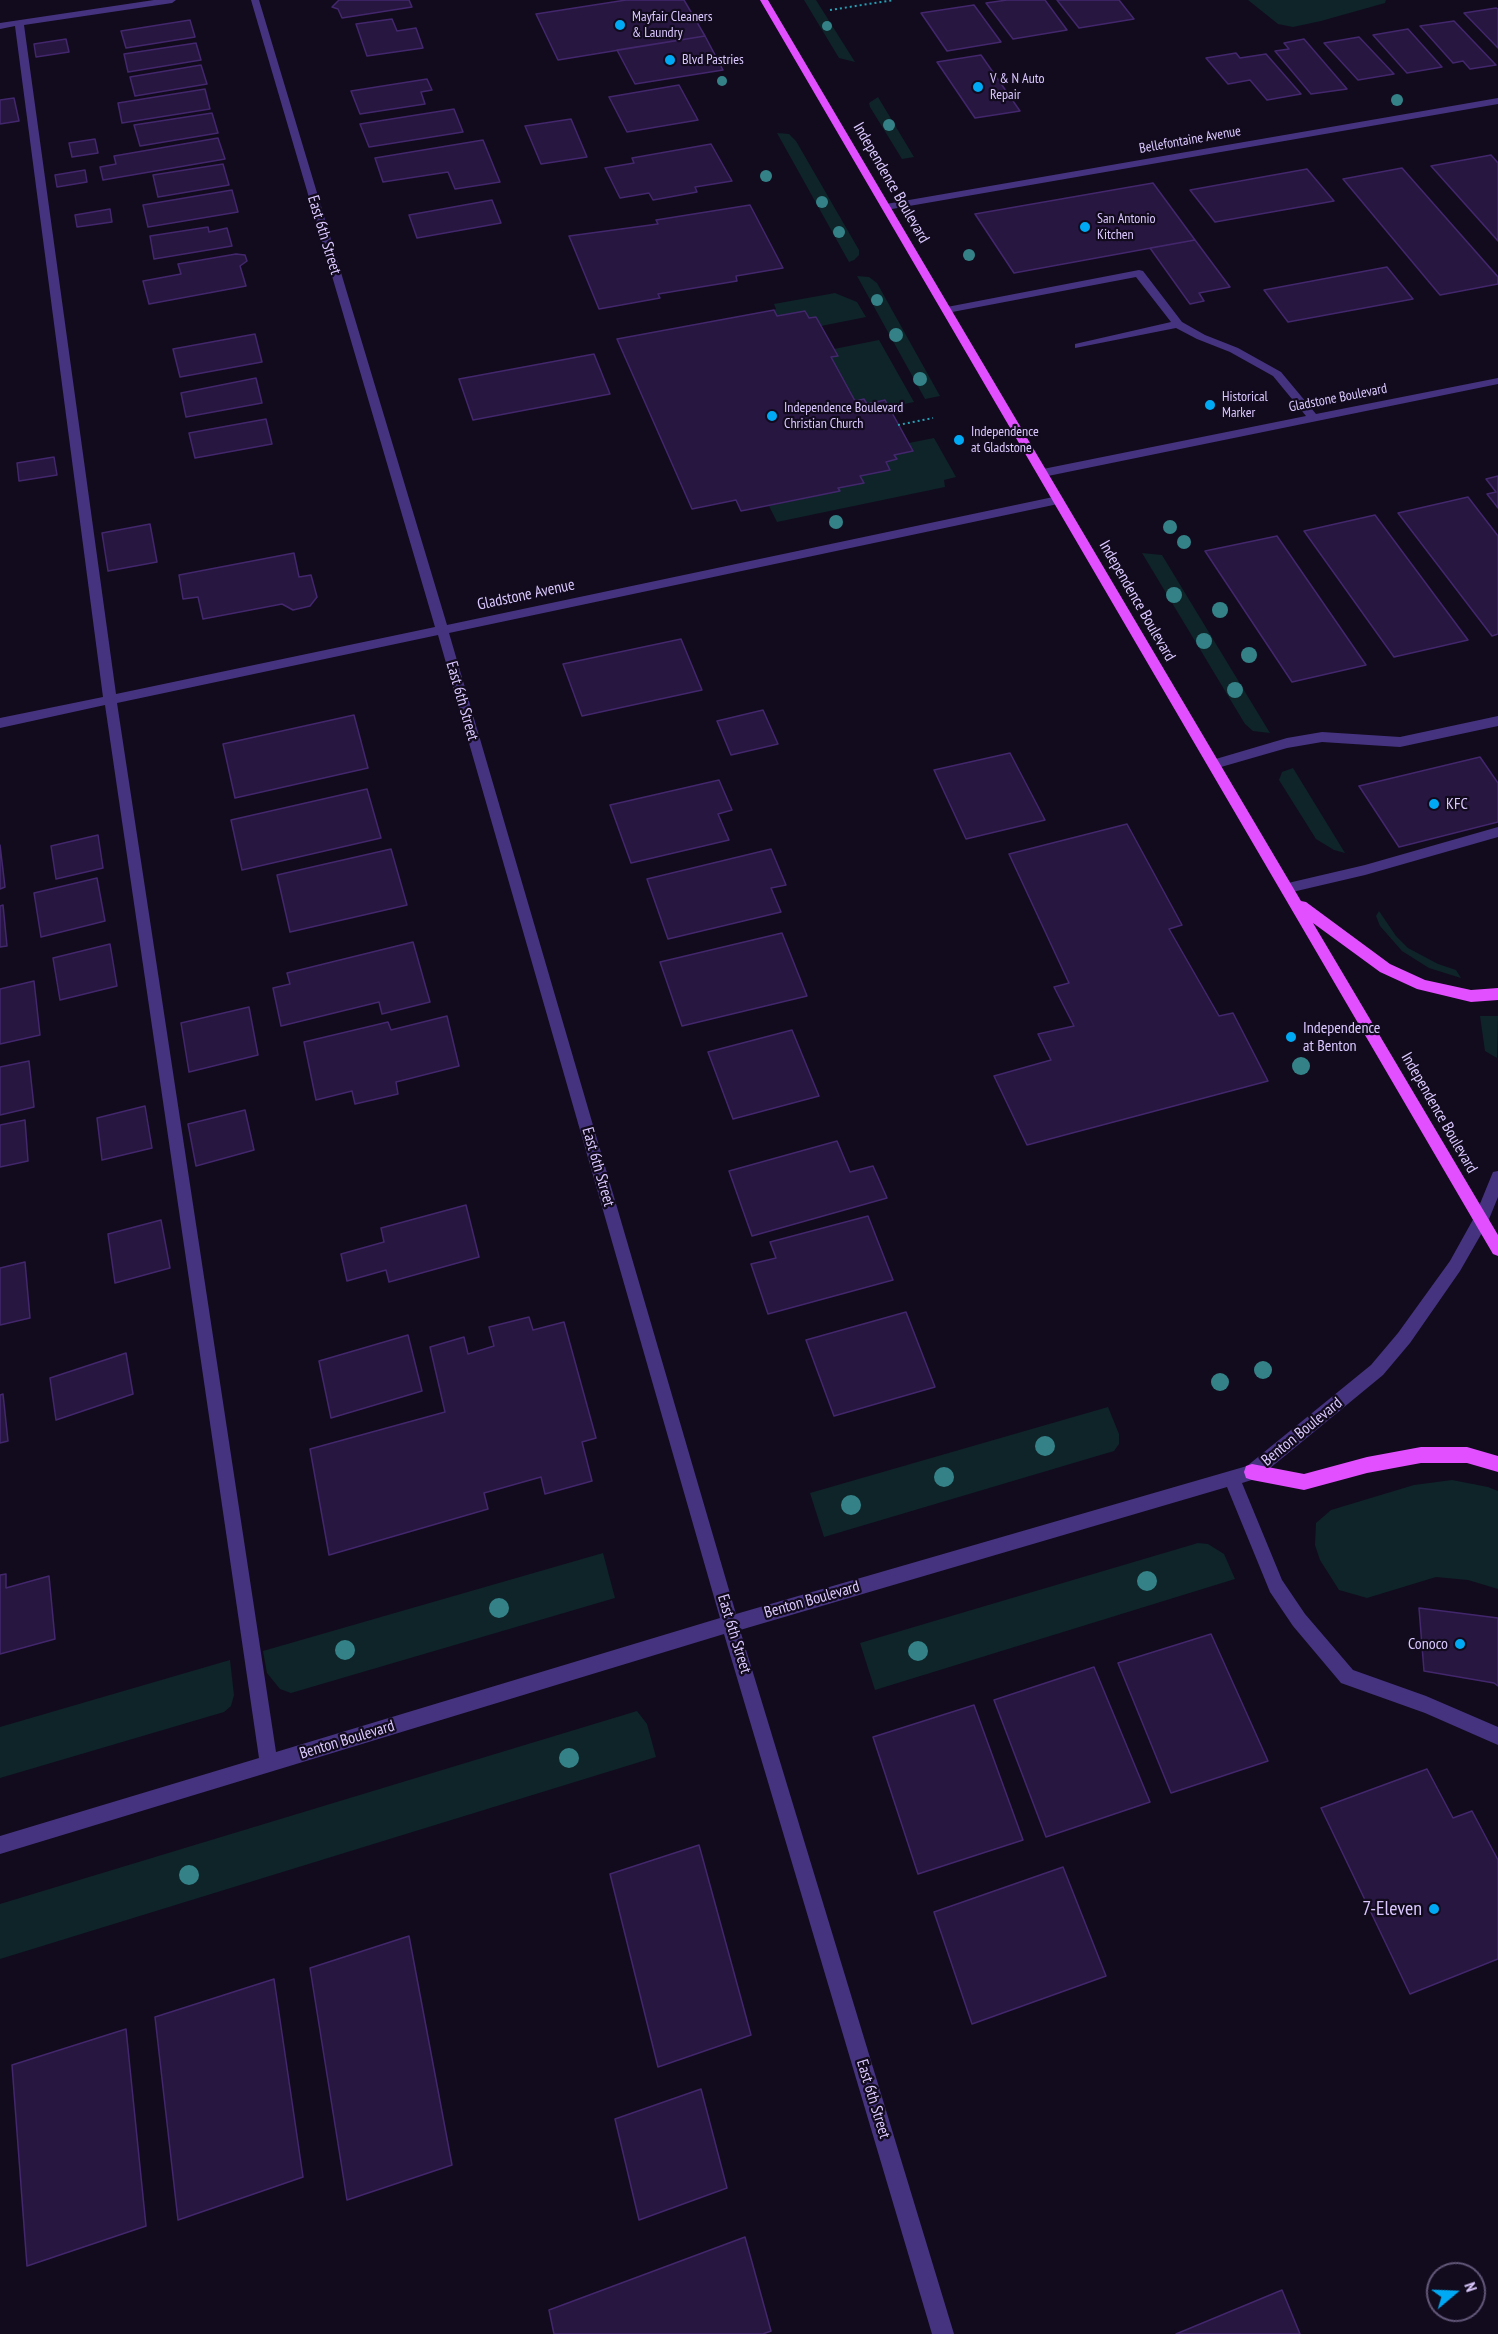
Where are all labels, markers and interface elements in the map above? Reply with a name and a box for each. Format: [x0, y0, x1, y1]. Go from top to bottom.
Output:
place label: Mayfair Cleaners & Laundry [632, 9, 712, 42]
marker: Mayfair Cleaners & Laundry [613, 18, 627, 32]
place label: Blvd Pastries [682, 52, 744, 68]
marker: Blvd Pastries [663, 53, 677, 67]
place label: V & N Auto Repair [990, 71, 1045, 104]
marker: V & N Auto Repair [971, 80, 985, 94]
street label: Independence Boulevard [849, 119, 933, 247]
street label: Bellefontaine Avenue [1138, 123, 1242, 157]
street label: East 6th Street [303, 193, 345, 277]
place label: San Antonio Kitchen [1097, 211, 1155, 244]
marker: San Antonio Kitchen [1078, 220, 1092, 234]
street label: Gladstone Boulevard [1287, 380, 1389, 416]
place label: Historical Marker [1222, 389, 1268, 422]
marker: Historical Marker [1203, 398, 1217, 412]
place label: Independence Boulevard Christian Church [784, 400, 903, 432]
marker: Independence Boulevard Christian Church [765, 409, 779, 423]
place label: Independence at Gladstone [971, 424, 1039, 456]
marker: Independence at Gladstone [952, 433, 966, 447]
street label: Independence Boulevard [1095, 537, 1179, 665]
street label: Gladstone Avenue [476, 575, 576, 615]
street label: East 6th Street [442, 659, 482, 743]
place label: KFC [1446, 794, 1468, 814]
marker: KFC [1427, 797, 1441, 811]
place label: Independence at Benton [1303, 1018, 1380, 1056]
marker: Independence at Benton [1284, 1030, 1298, 1044]
street label: Independence Boulevard [1397, 1049, 1481, 1177]
street label: East 6th Street [578, 1125, 618, 1209]
street label: Benton Boulevard [1258, 1394, 1346, 1470]
street label: Benton Boulevard [762, 1577, 862, 1623]
street label: East 6th Street [713, 1592, 755, 1676]
place label: Conoco [1408, 1634, 1448, 1654]
marker: Conoco [1453, 1637, 1467, 1651]
street label: Benton Boulevard [297, 1716, 397, 1764]
place label: 7-Eleven [1362, 1897, 1422, 1921]
marker: 7-Eleven [1427, 1902, 1441, 1916]
street label: East 6th Street [852, 2057, 894, 2141]
north arrow [1426, 2262, 1486, 2322]
text: N [1460, 2279, 1482, 2294]

